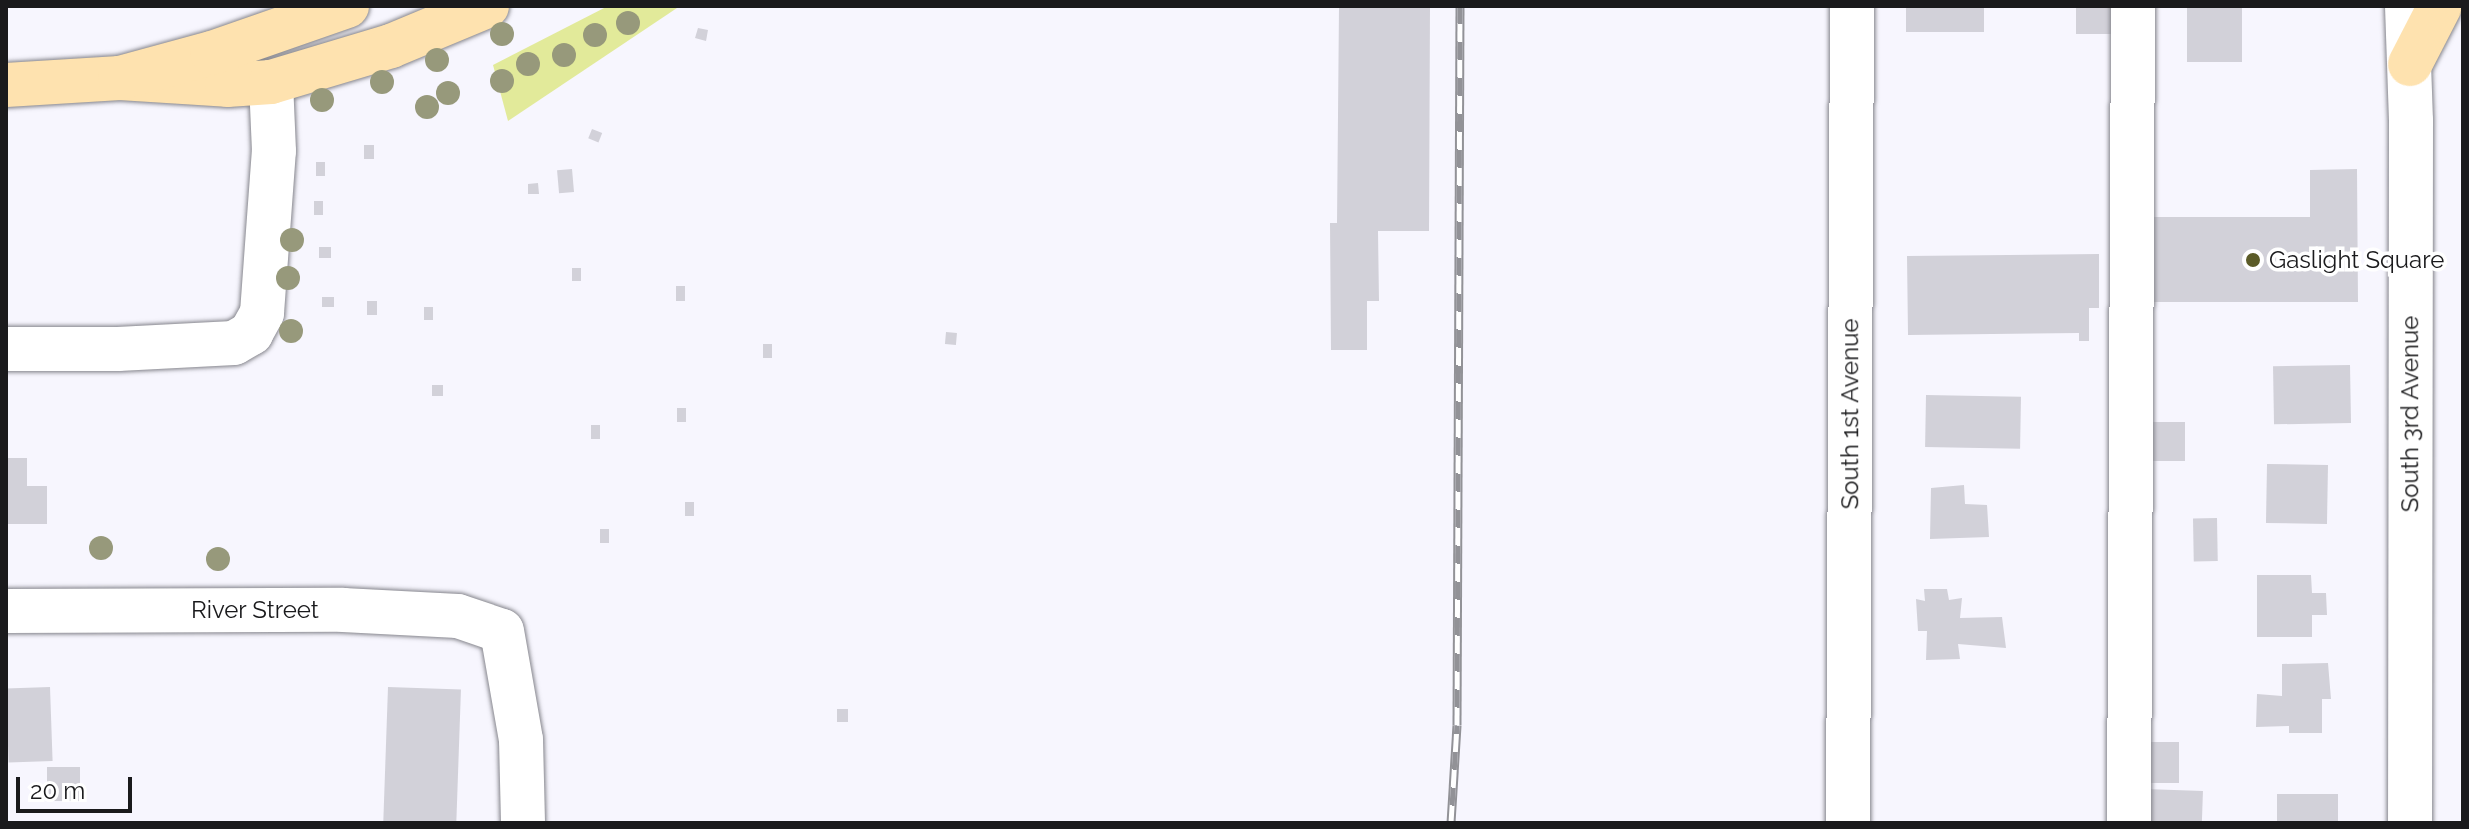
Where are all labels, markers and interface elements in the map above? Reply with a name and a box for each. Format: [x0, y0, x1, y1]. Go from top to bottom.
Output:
place label: Gaslight Square [2269, 246, 2444, 274]
marker: Gaslight Square [2244, 251, 2262, 269]
street label: South 3rd Avenue [2396, 315, 2424, 513]
street label: South 1st Avenue [1836, 318, 1864, 510]
street label: River Street [191, 596, 319, 624]
scale bar [20, 761, 136, 811]
text: 20 m [30, 776, 85, 805]

